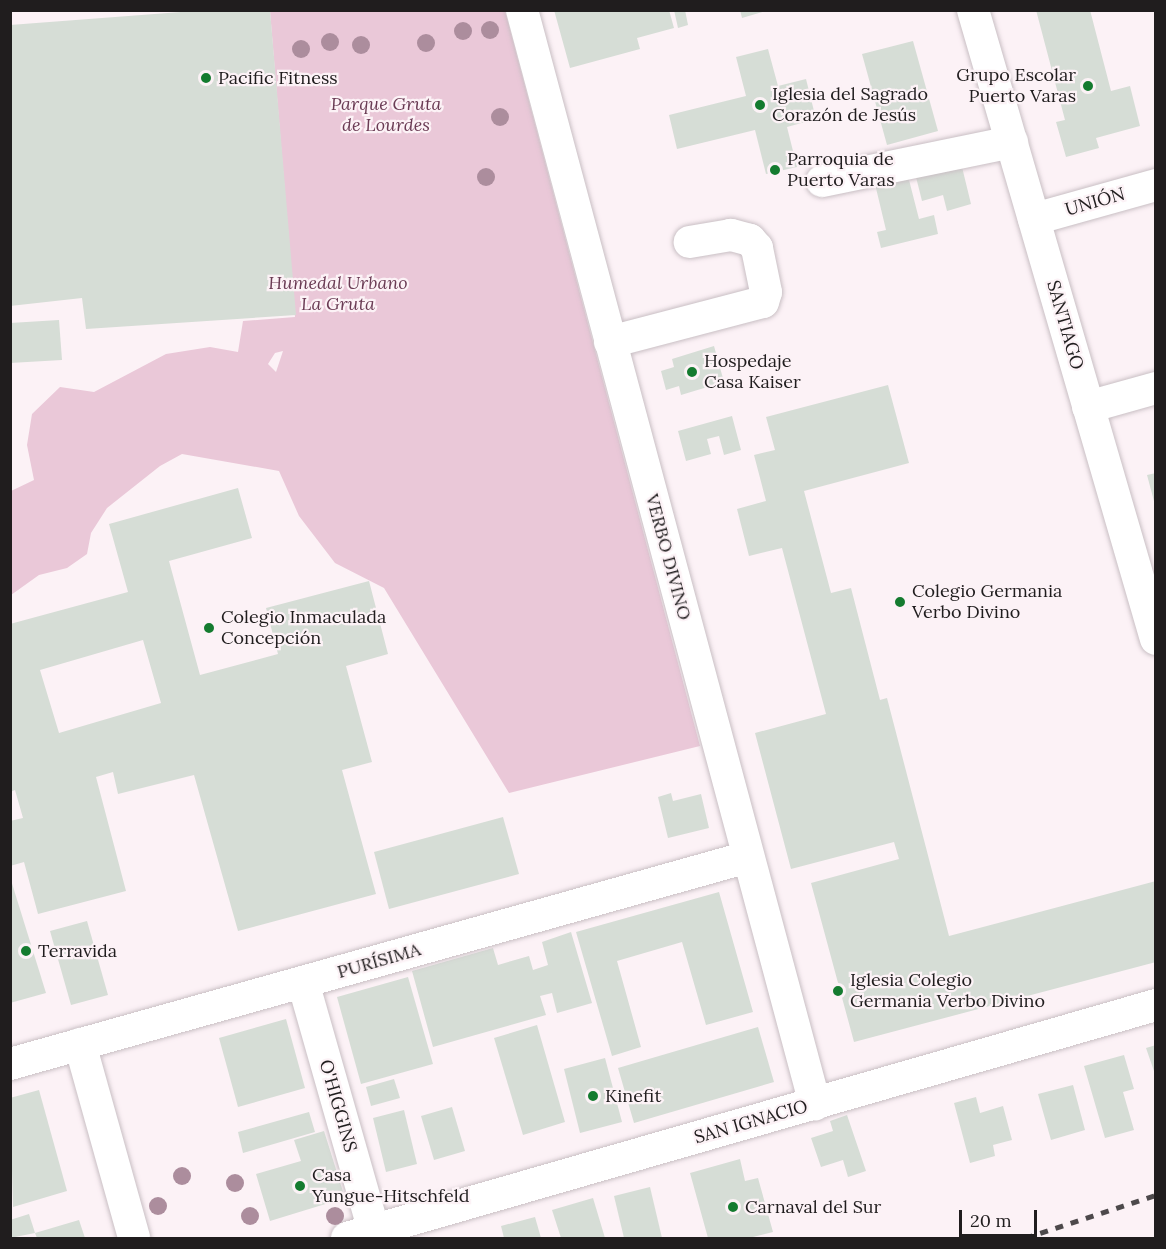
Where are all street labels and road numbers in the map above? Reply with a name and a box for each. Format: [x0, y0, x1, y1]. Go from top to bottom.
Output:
street label: UNIÓN [1063, 183, 1127, 221]
street label: SANTIAGO [1042, 278, 1088, 372]
street label: VERBO DIVINO [641, 492, 695, 622]
street label: PURÍSIMA [335, 939, 423, 983]
street label: O'HIGGINS [315, 1057, 361, 1155]
street label: SAN IGNACIO [692, 1095, 810, 1149]

